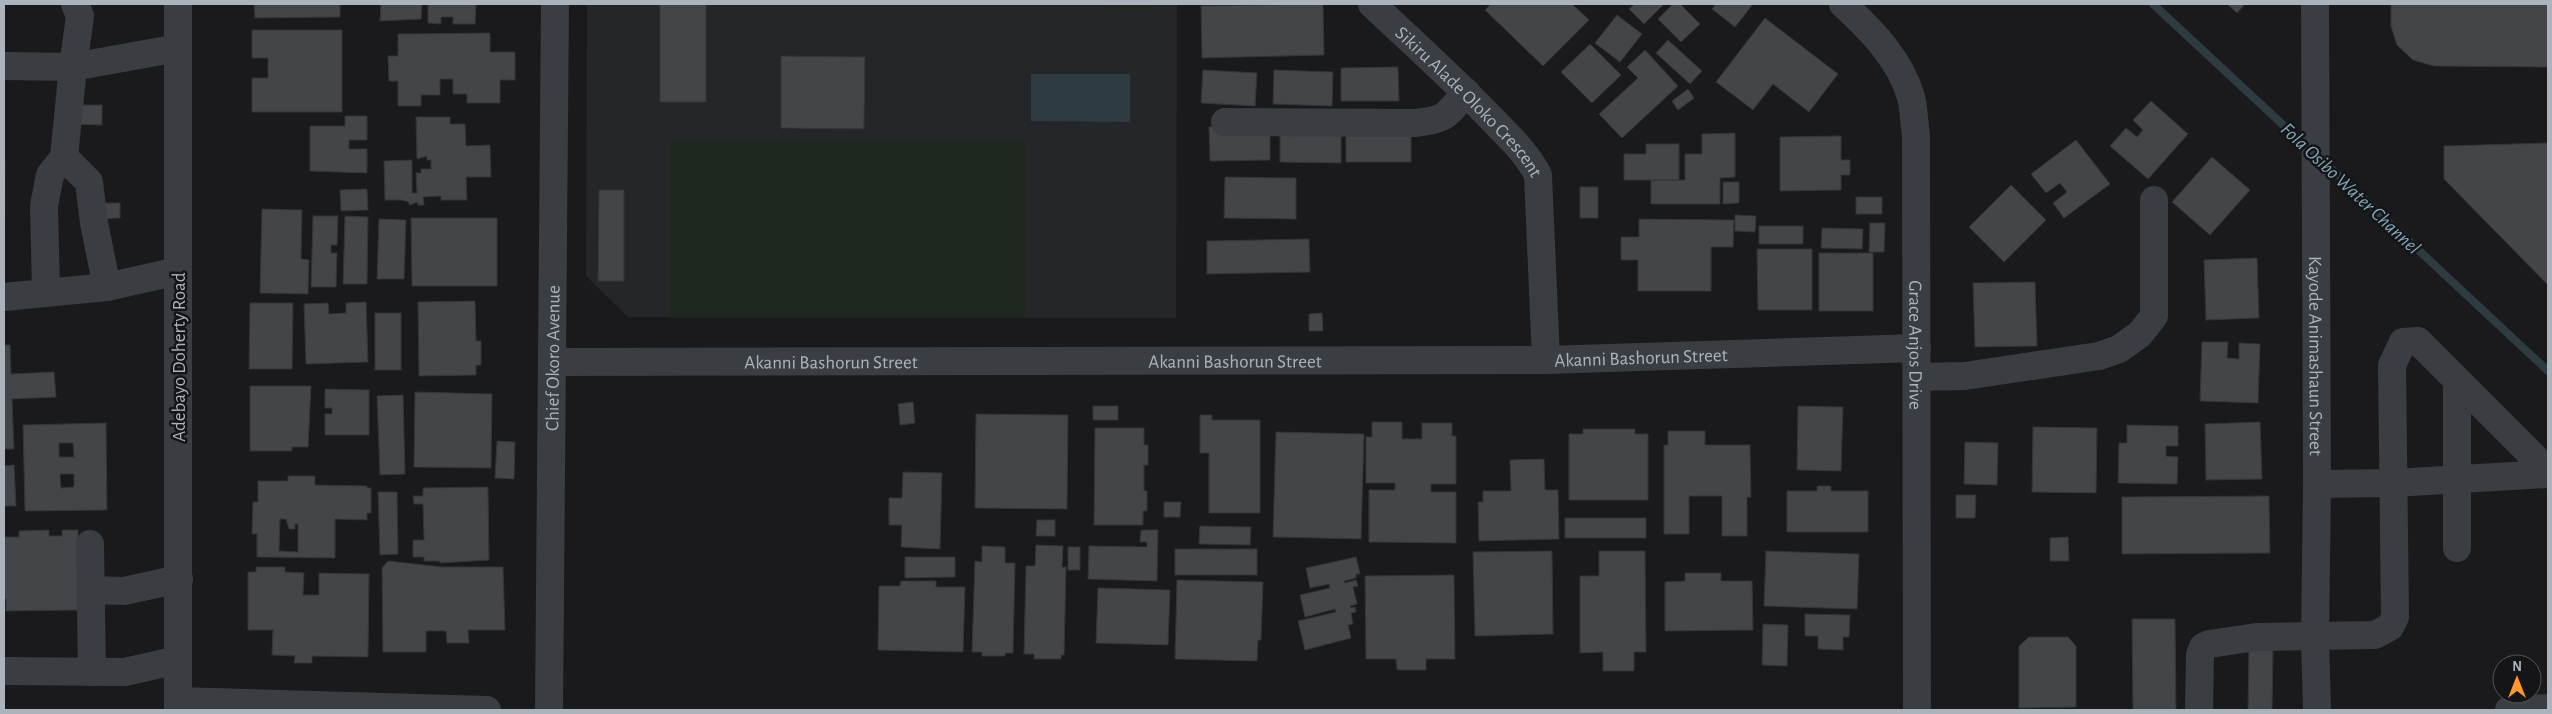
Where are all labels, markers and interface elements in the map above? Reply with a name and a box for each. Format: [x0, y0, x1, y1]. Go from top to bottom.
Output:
street label: Sikiru Alade Oloko Crescent [1391, 23, 1545, 180]
water label: Fola Osibo Water Channel [2277, 119, 2424, 258]
street label: Kayode Animashaun Street [2305, 256, 2325, 456]
street label: Adebayo Doherty Road [170, 272, 189, 442]
street label: Grace Anjos Drive [1905, 280, 1924, 410]
street label: Chief Okoro Avenue [543, 285, 564, 431]
street label: Akanni Bashorun Street [1554, 346, 1728, 371]
street label: Akanni Bashorun Street [1148, 352, 1322, 372]
street label: Akanni Bashorun Street [744, 353, 918, 373]
north arrow [2492, 654, 2542, 704]
text: N [2512, 660, 2522, 674]

